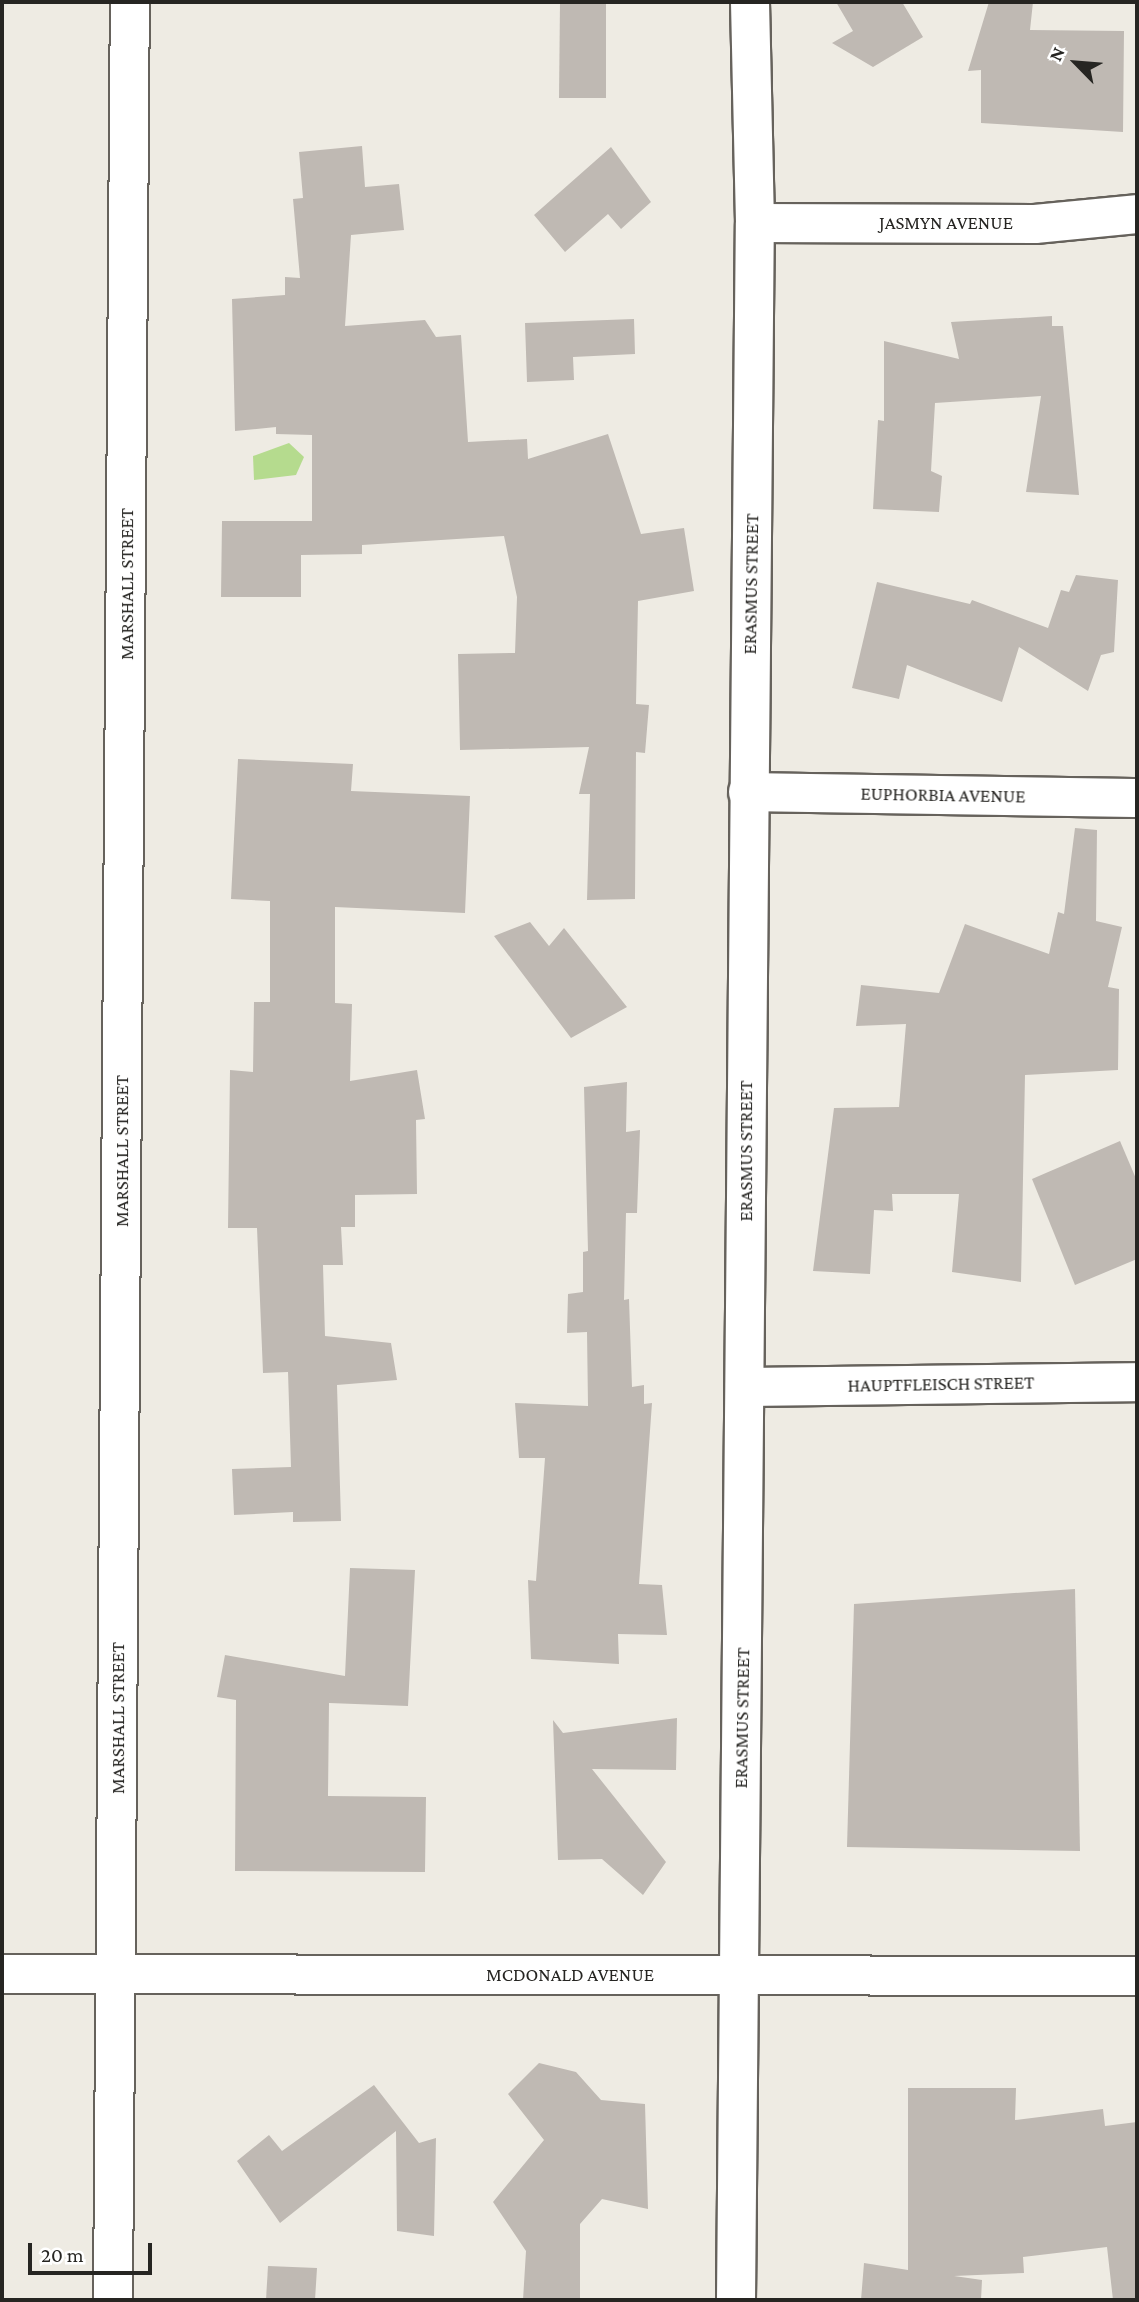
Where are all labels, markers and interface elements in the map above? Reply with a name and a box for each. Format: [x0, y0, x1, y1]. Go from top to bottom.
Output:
north arrow [1041, 28, 1111, 98]
text: N [1044, 44, 1069, 64]
street label: JASMYN AVENUE [879, 212, 1013, 234]
street label: MARSHALL STREET [116, 508, 138, 660]
street label: ERASMUS STREET [738, 513, 764, 655]
street label: EUPHORBIA AVENUE [860, 782, 1026, 808]
street label: MARSHALL STREET [111, 1075, 133, 1227]
street label: ERASMUS STREET [735, 1080, 757, 1222]
street label: HAUPTFLEISCH STREET [847, 1371, 1035, 1397]
street label: MARSHALL STREET [107, 1642, 129, 1794]
street label: ERASMUS STREET [729, 1647, 755, 1789]
street label: MCDONALD AVENUE [486, 1964, 654, 1986]
scale bar [32, 2228, 156, 2272]
text: 20 m [41, 2243, 84, 2267]

